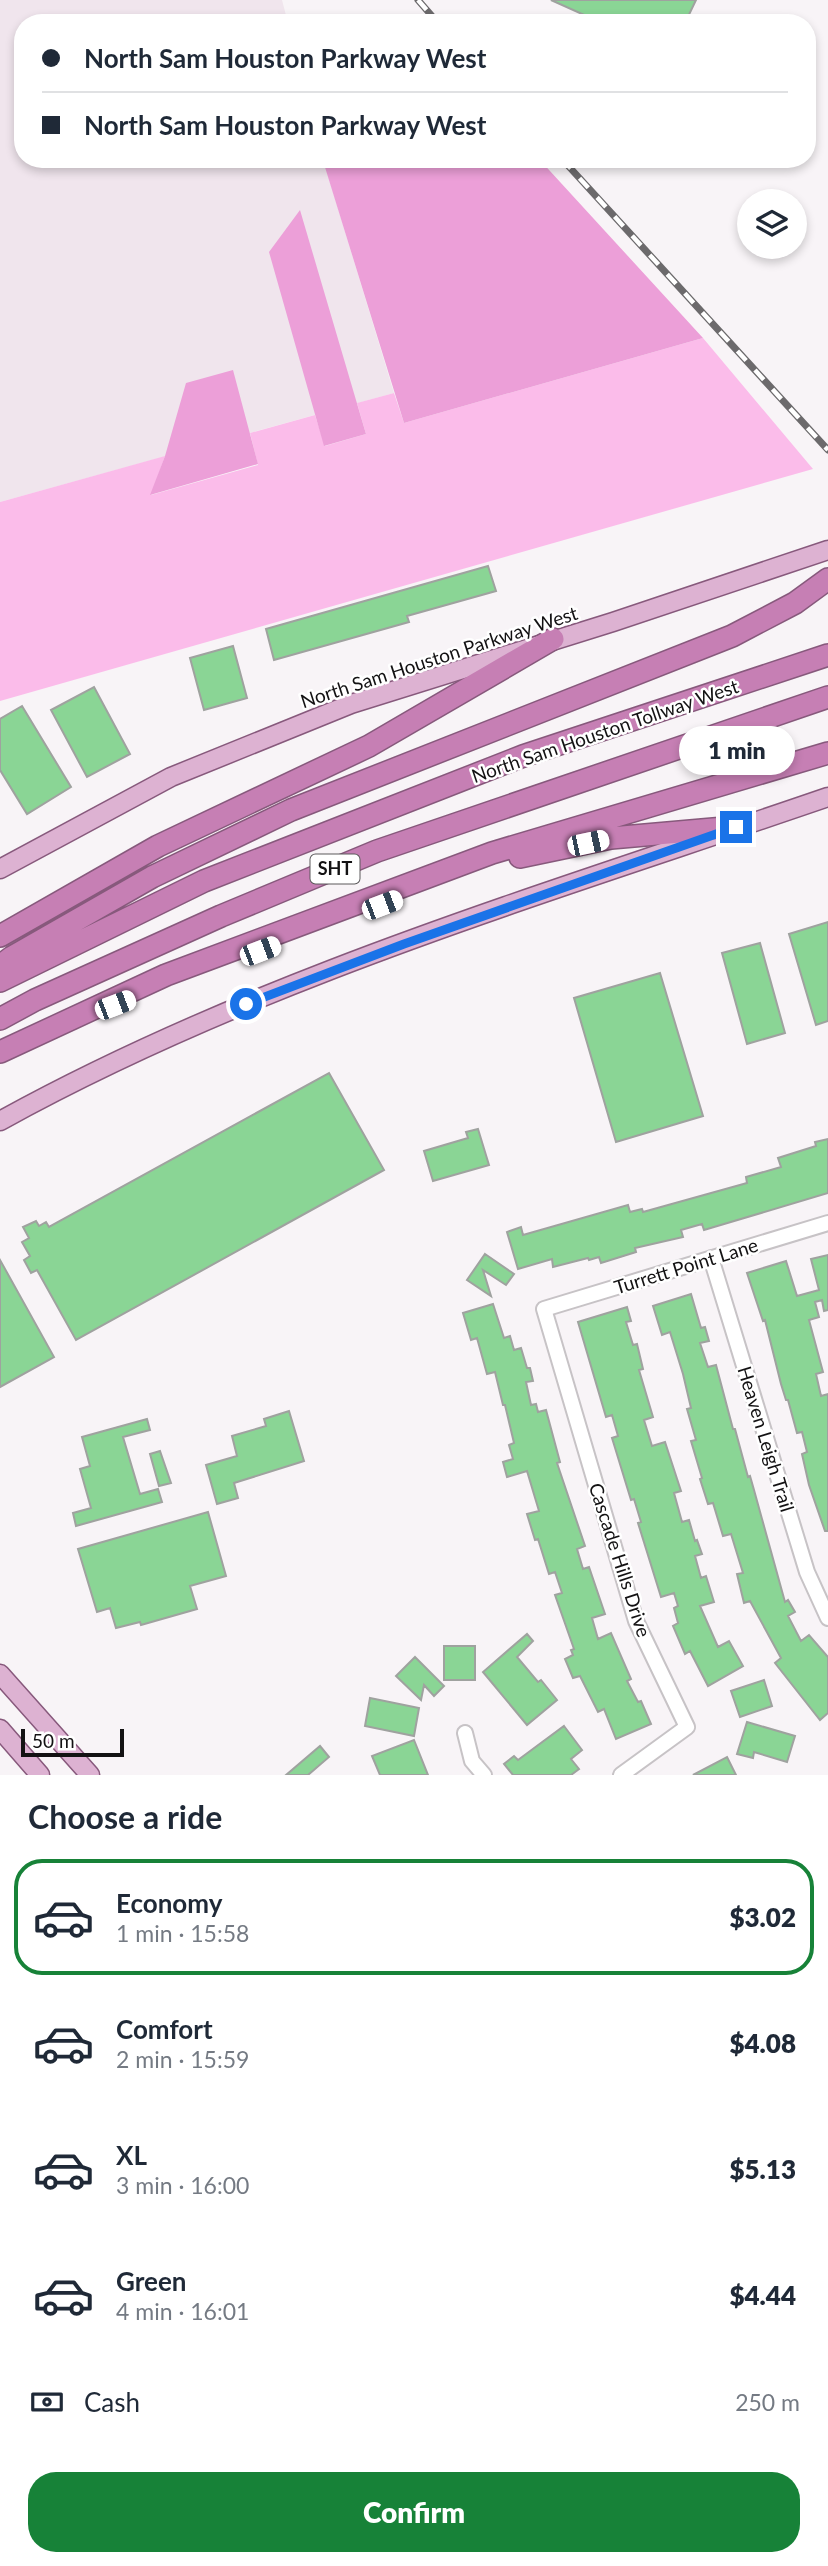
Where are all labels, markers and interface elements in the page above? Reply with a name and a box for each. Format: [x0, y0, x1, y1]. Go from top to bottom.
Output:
text: North Sam Houston Parkway West [84, 42, 486, 74]
text: North Sam Houston Parkway West [84, 109, 486, 141]
map controls [737, 189, 807, 259]
button: layers [737, 189, 807, 259]
street label: North Sam Houston Parkway West [297, 601, 580, 712]
street label: North Sam Houston Tollway West [468, 674, 742, 787]
callout: 1 min [678, 726, 794, 774]
text: 1 min [708, 736, 766, 764]
route end [720, 811, 752, 843]
car [566, 828, 611, 858]
road number: SHT [310, 854, 360, 884]
car [359, 888, 406, 922]
car [237, 934, 284, 968]
car [92, 988, 139, 1022]
route start [230, 988, 262, 1020]
street label: Turrett Point Lane [611, 1233, 761, 1298]
street label: Heaven Leigh Trail [733, 1363, 800, 1515]
street label: Cascade Hills Drive [585, 1480, 656, 1640]
scale bar [21, 1726, 124, 1758]
text: 50 m [32, 1729, 75, 1752]
text: Choose a ride [28, 1797, 222, 1836]
icon: car [32, 1886, 95, 1949]
text: Economy [116, 1887, 222, 1919]
text: $3.02 [729, 1901, 796, 1933]
text: 1 min · 15:58 [116, 1919, 249, 1947]
icon: car [32, 2012, 95, 2075]
text: Comfort [116, 2013, 213, 2045]
text: $4.08 [729, 2027, 796, 2059]
text: 2 min · 15:59 [116, 2045, 249, 2073]
icon: car [32, 2138, 95, 2201]
text: XL [116, 2139, 147, 2171]
text: $5.13 [729, 2153, 796, 2185]
text: 3 min · 16:00 [116, 2171, 249, 2199]
icon: car [32, 2264, 95, 2327]
text: Green [116, 2265, 186, 2297]
text: $4.44 [729, 2279, 796, 2311]
text: 4 min · 16:01 [116, 2297, 249, 2325]
icon: cash [28, 2383, 66, 2421]
text: Cash [84, 2386, 140, 2418]
text: 250 m [735, 2388, 800, 2416]
button: Confirm [28, 2472, 800, 2552]

